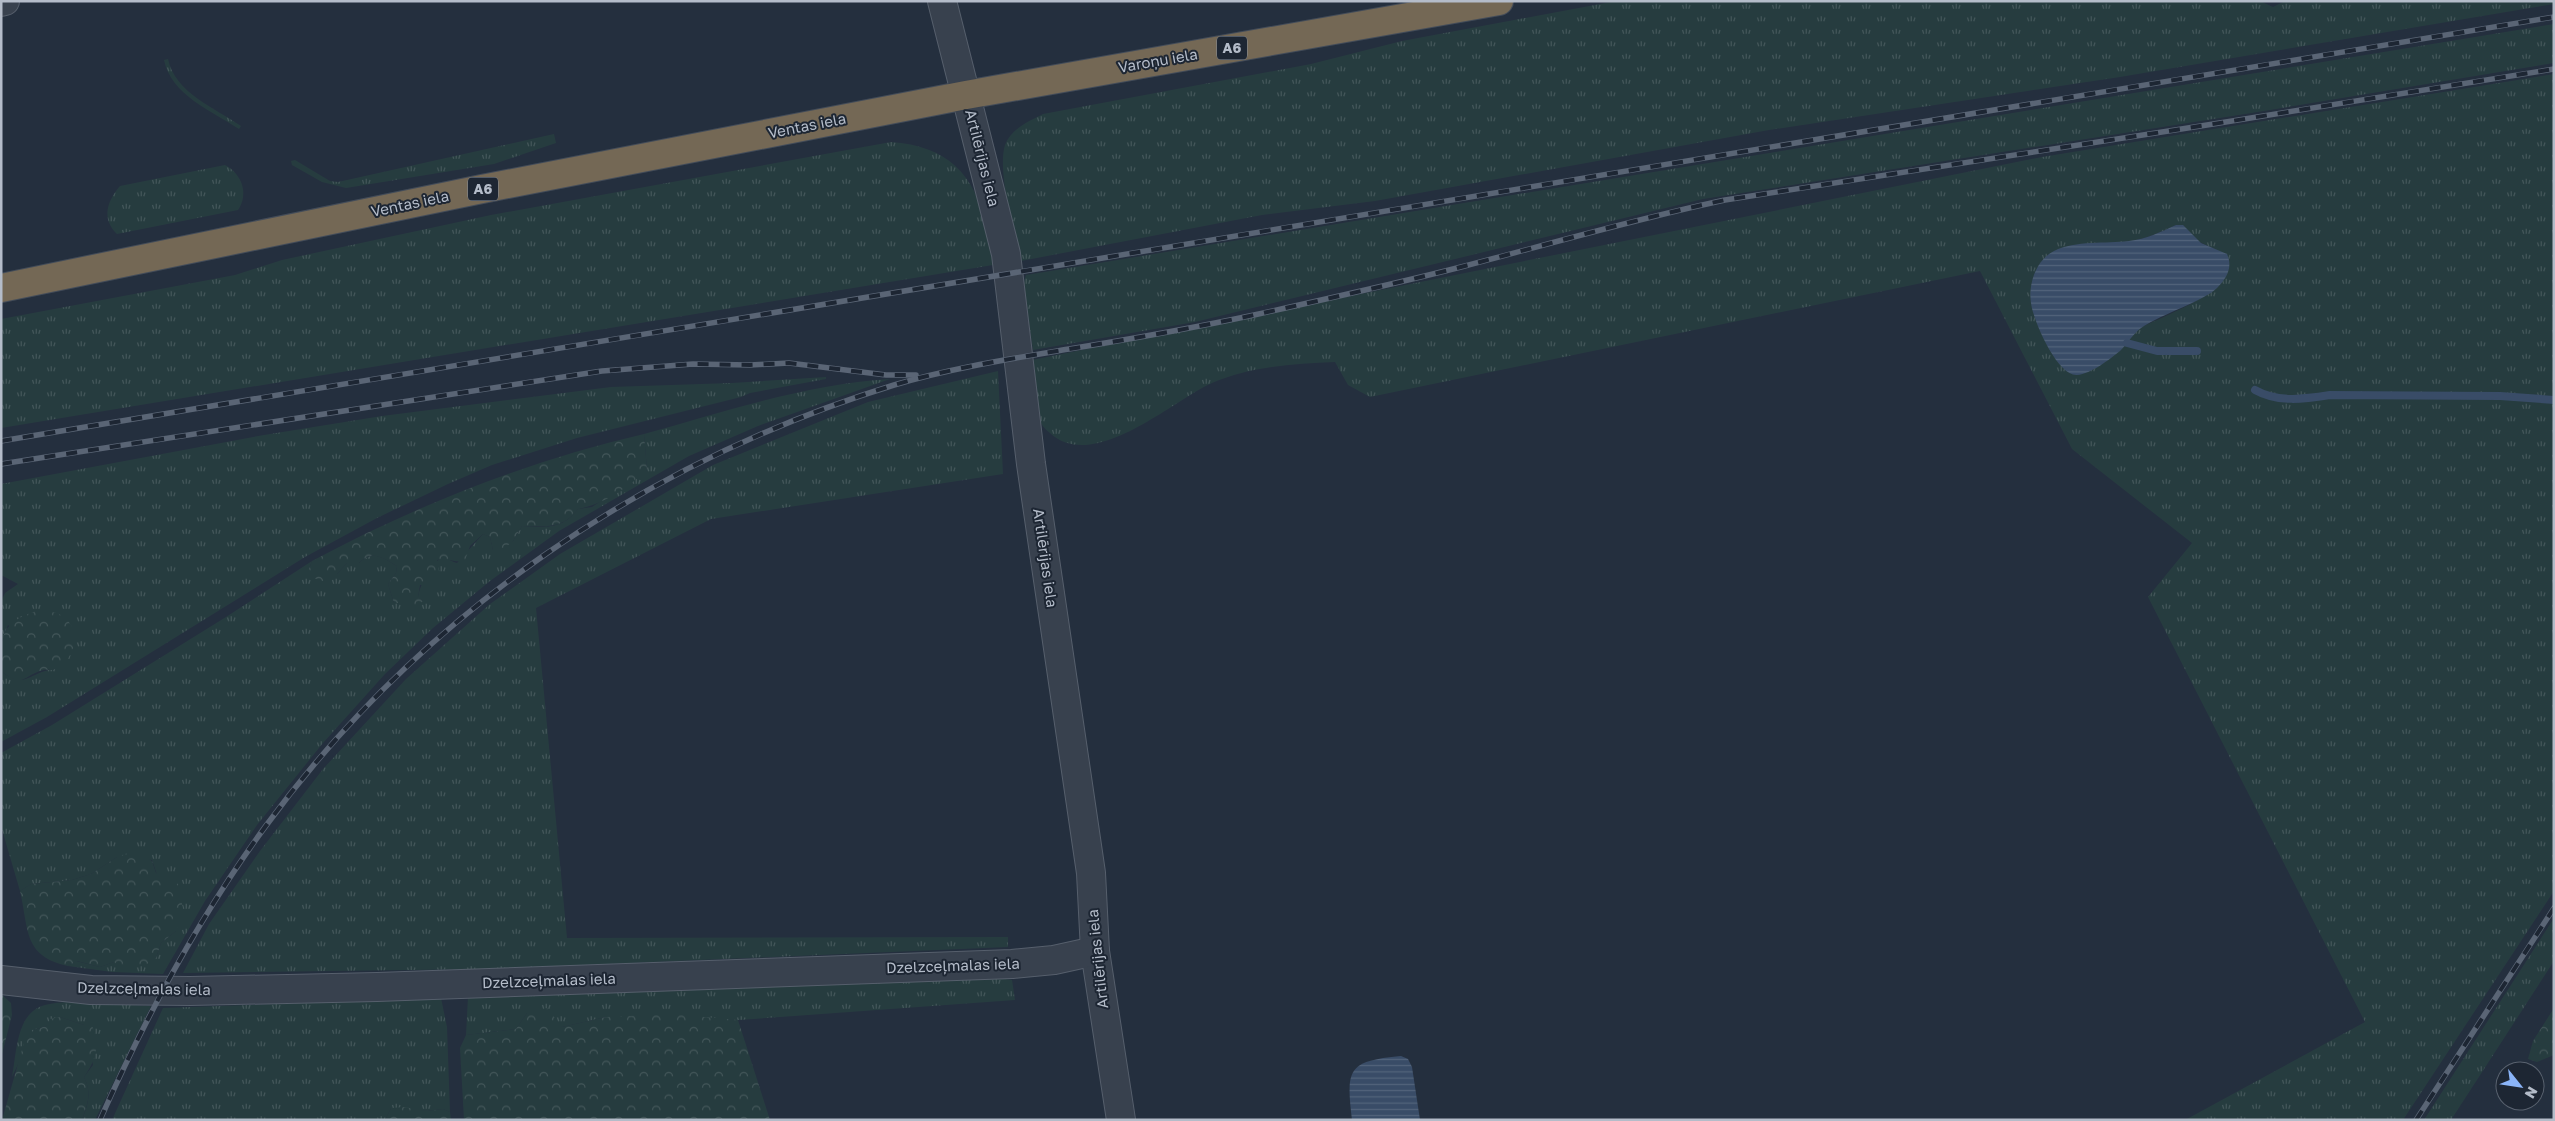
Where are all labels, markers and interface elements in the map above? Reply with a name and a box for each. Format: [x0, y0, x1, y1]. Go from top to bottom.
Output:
road number: A6 [1217, 36, 1247, 59]
street label: Varoņu iela [1117, 44, 1199, 77]
street label: Artilērijas iela [962, 107, 1004, 208]
street label: Ventas iela [766, 109, 847, 141]
road number: A6 [468, 178, 498, 200]
street label: Ventas iela [369, 186, 450, 220]
street label: Artilērijas iela [1030, 507, 1062, 608]
street label: Artilērijas iela [1083, 909, 1111, 1010]
street label: Dzelzceļmalas iela [886, 954, 1020, 976]
street label: Dzelzceļmalas iela [482, 969, 616, 991]
street label: Dzelzceļmalas iela [77, 978, 211, 998]
north arrow [2495, 1061, 2545, 1111]
text: N [2522, 1084, 2542, 1102]

